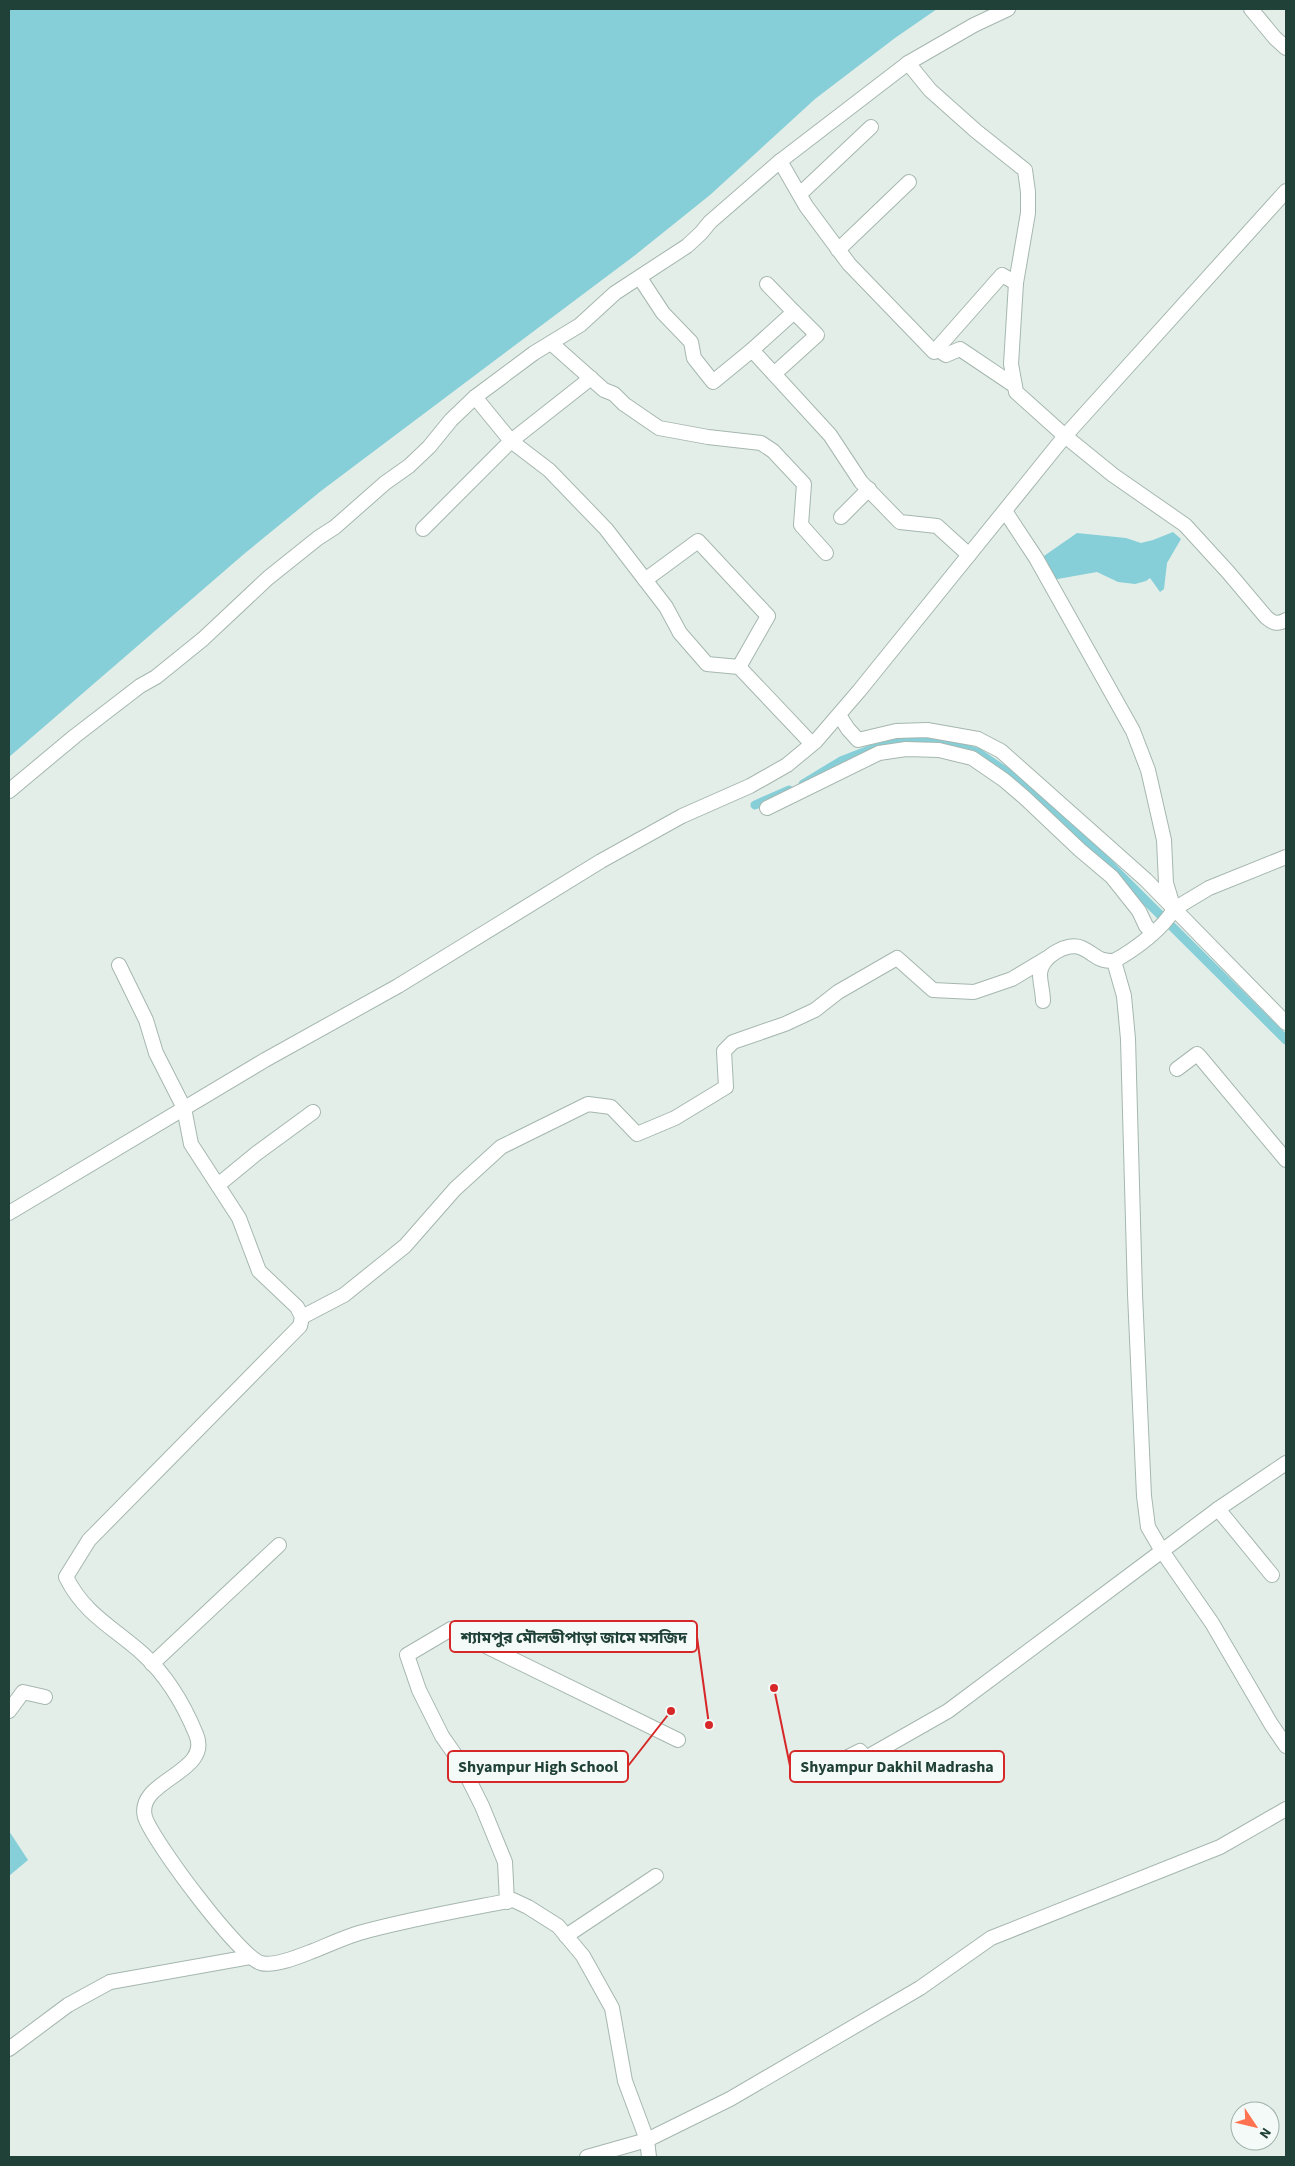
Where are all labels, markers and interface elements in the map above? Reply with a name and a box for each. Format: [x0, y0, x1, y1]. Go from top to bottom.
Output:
callout: শ্যামপুর মৌলভীপাড়া জামে মসজিদ [450, 1621, 697, 1652]
text: শ্যামপুর মৌলভীপাড়া জামে মসজিদ [460, 1627, 688, 1649]
callout: Shyampur High School [448, 1751, 628, 1782]
callout: Shyampur Dakhil Madrasha [790, 1751, 1004, 1782]
text: Shyampur High School [458, 1756, 618, 1778]
text: Shyampur Dakhil Madrasha [800, 1756, 994, 1778]
north arrow [1230, 2101, 1280, 2151]
text: N [1254, 2123, 1276, 2142]

